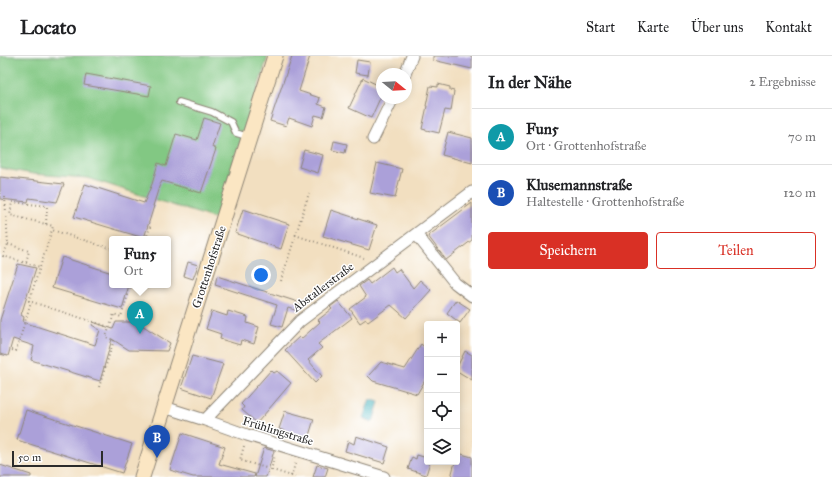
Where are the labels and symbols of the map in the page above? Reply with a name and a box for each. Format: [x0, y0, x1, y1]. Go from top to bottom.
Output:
north arrow [376, 68, 412, 104]
street label: Grottenhofstraße [189, 224, 229, 310]
street label: Abstallerstraße [289, 259, 356, 315]
your location [251, 265, 271, 285]
pin: A [127, 301, 153, 334]
street label: Frühlingstraße [241, 414, 315, 449]
pin: B [144, 425, 170, 458]
scale bar [12, 449, 103, 468]

